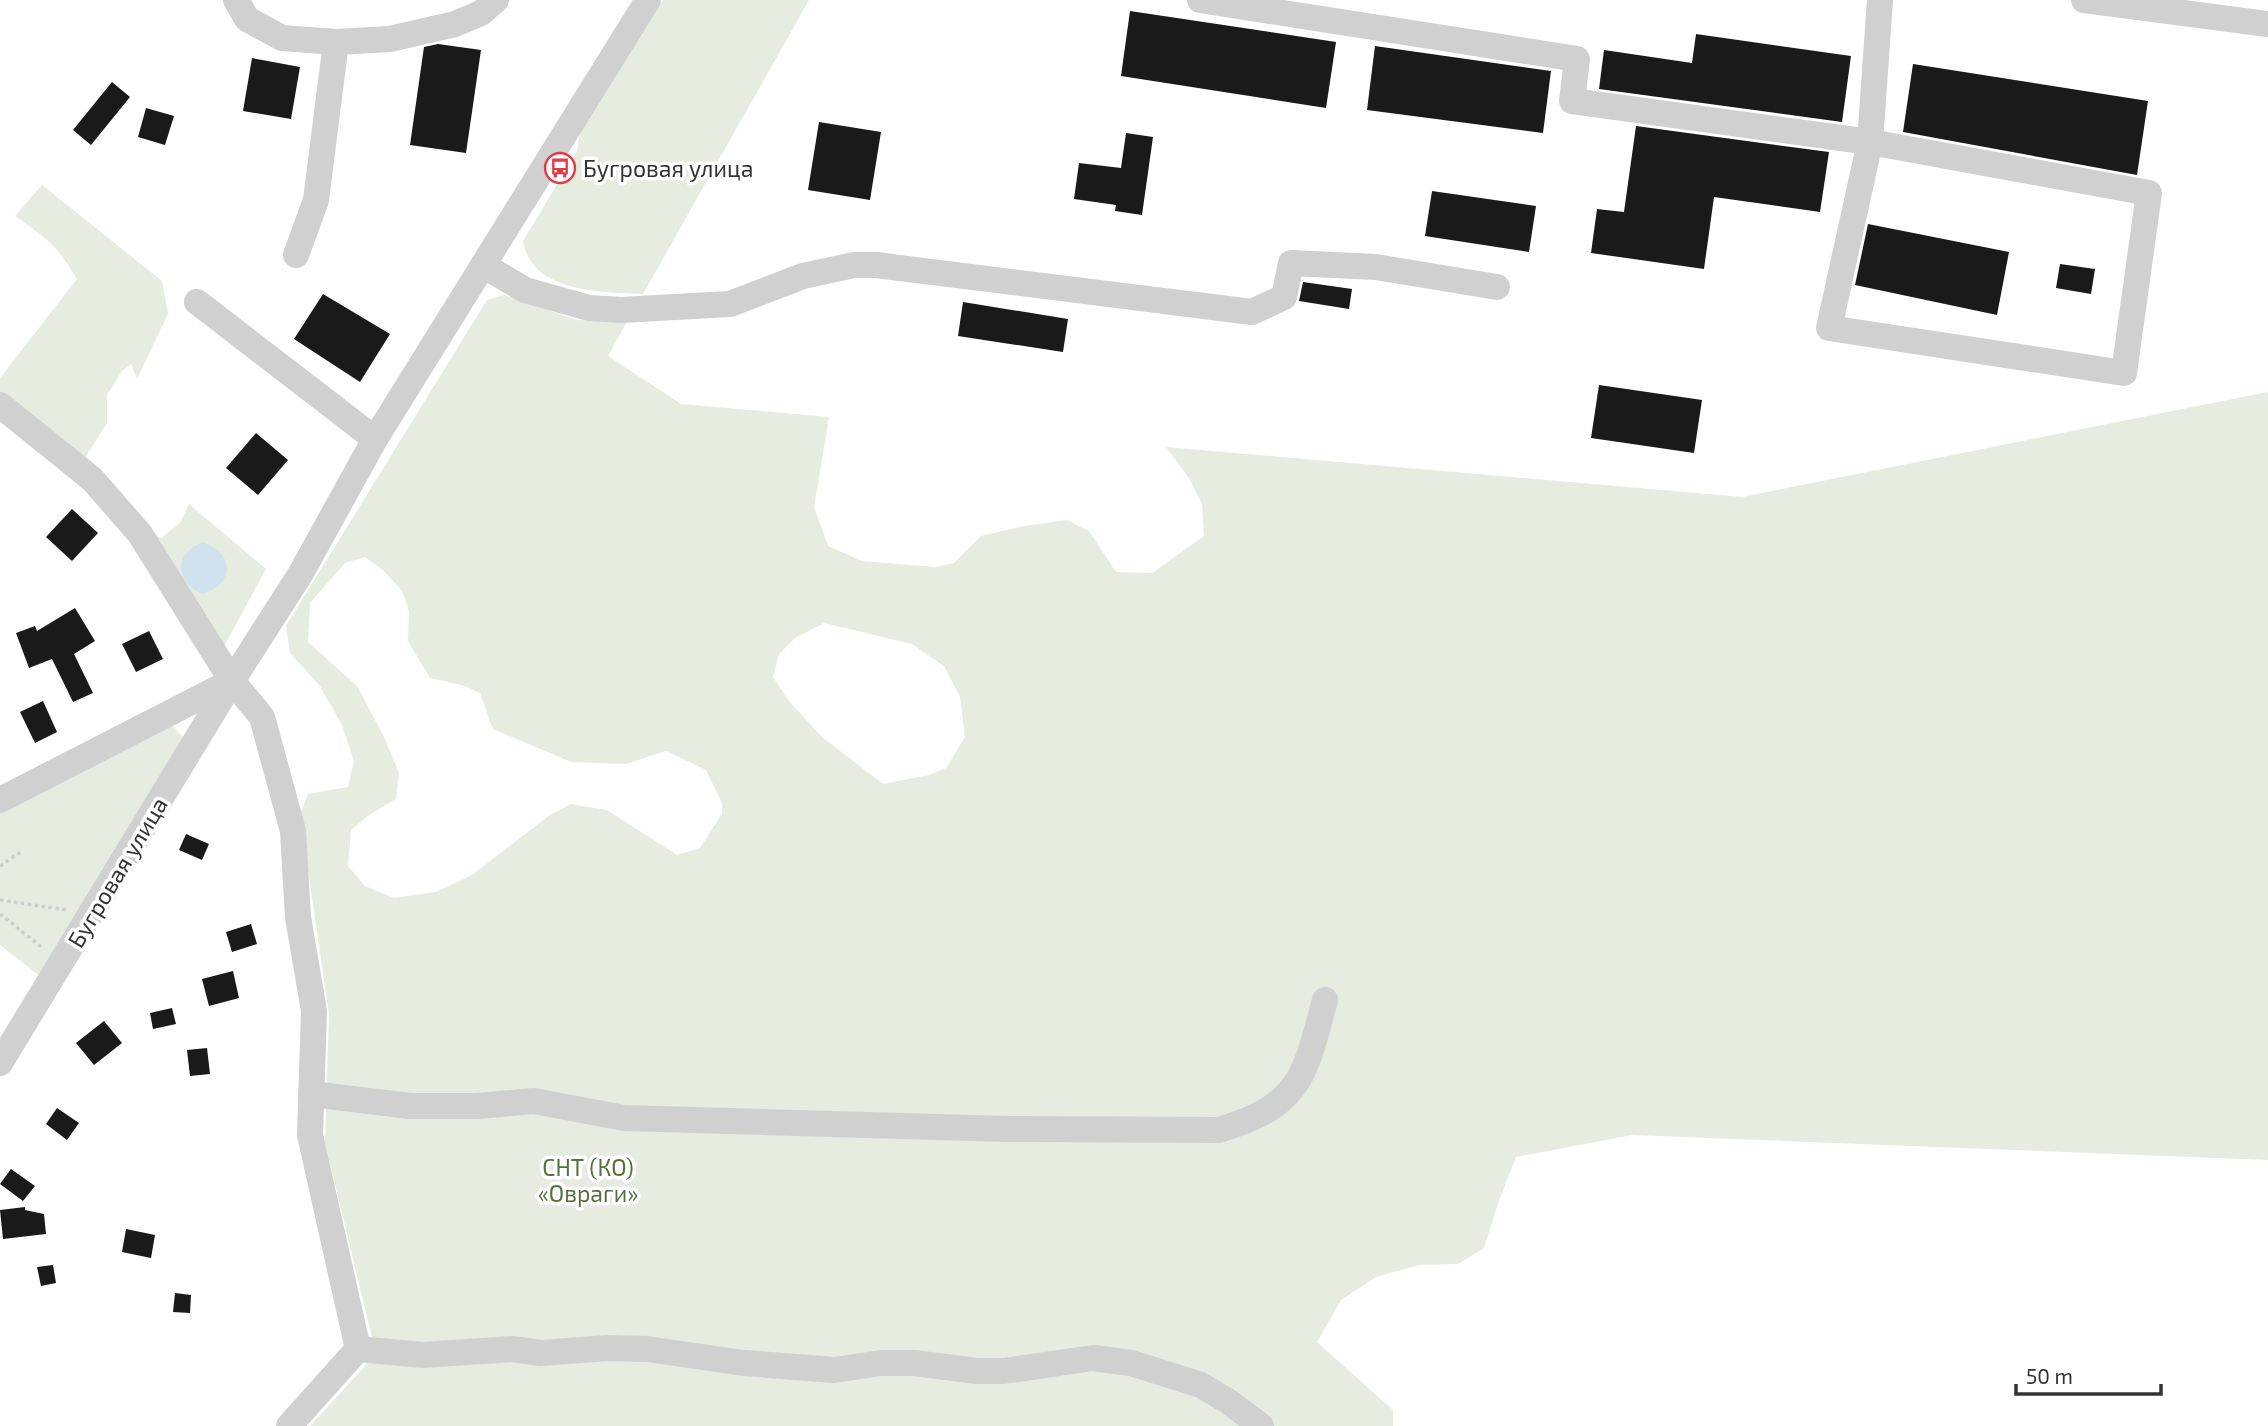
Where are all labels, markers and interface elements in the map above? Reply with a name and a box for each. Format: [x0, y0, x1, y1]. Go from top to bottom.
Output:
bus stop icon: Бугровая улица [543, 151, 577, 185]
place label: Бугровая улица [583, 154, 753, 183]
street label: Бугровая улица [61, 792, 174, 953]
park label: СНТ (КО) «Овраги» [538, 1153, 638, 1207]
scale bar [2016, 1352, 2161, 1396]
text: 50 m [2026, 1363, 2073, 1388]

